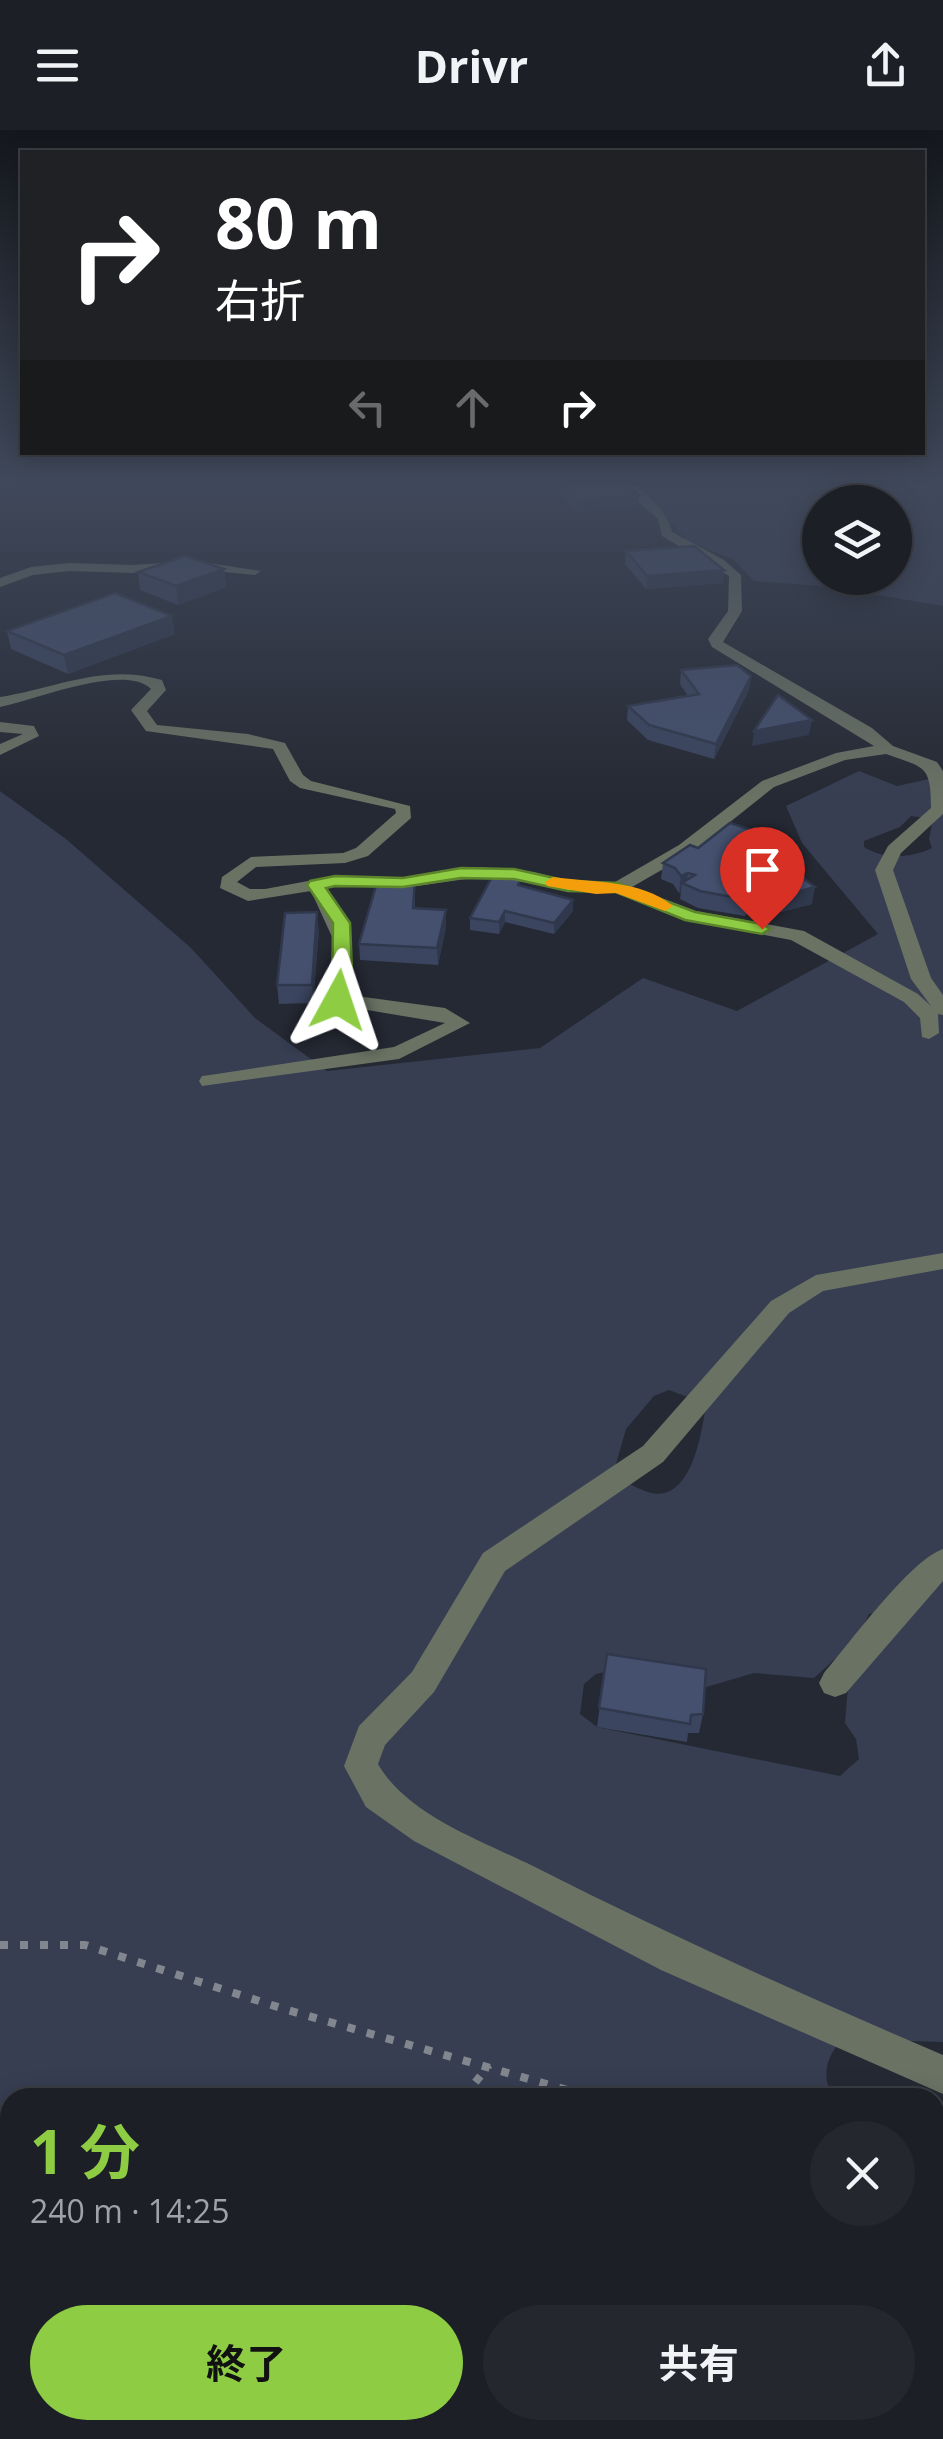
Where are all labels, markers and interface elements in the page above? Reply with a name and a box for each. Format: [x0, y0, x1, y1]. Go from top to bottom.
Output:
text: Drivr [415, 35, 528, 96]
icon: menu [30, 38, 85, 93]
icon: share [858, 38, 913, 93]
text: 80 m [215, 174, 382, 270]
icon: right [50, 190, 180, 320]
text: 右折 [215, 269, 305, 330]
icon: left [340, 380, 395, 435]
icon: ahead [445, 380, 500, 435]
icon: right [550, 380, 605, 435]
map controls [802, 485, 912, 595]
button: layers [802, 485, 912, 595]
pin [720, 827, 805, 930]
icon: arrive [735, 842, 790, 897]
position arrow [286, 948, 390, 1052]
text: 1 分 [30, 2110, 140, 2192]
button: close [810, 2121, 915, 2226]
text: 240 m · 14:25 [30, 2189, 229, 2232]
button: 終了 [30, 2305, 463, 2420]
button: 共有 [483, 2305, 915, 2420]

